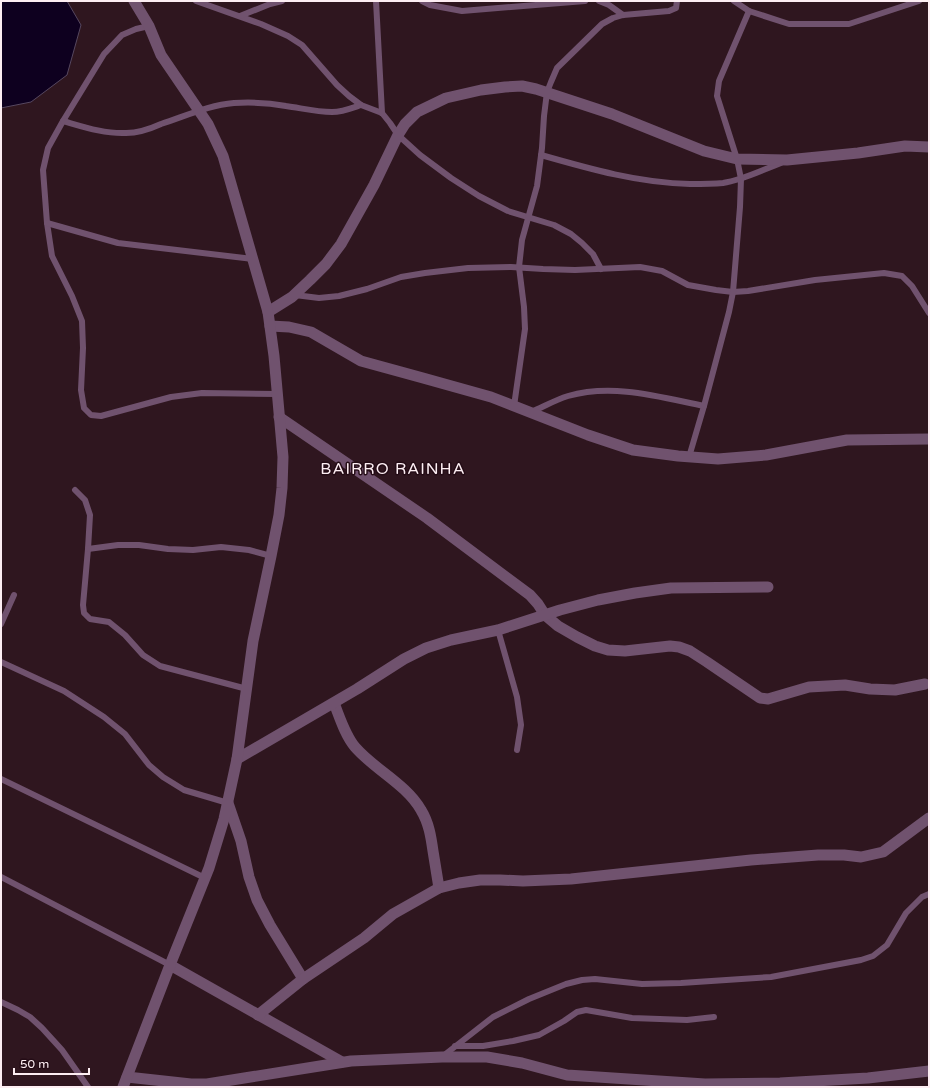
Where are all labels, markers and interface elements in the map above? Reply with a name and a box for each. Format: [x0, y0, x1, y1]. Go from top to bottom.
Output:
district label: BAIRRO RAINHA [320, 459, 466, 479]
scale bar [14, 1050, 89, 1076]
text: 50 m [20, 1057, 49, 1071]

